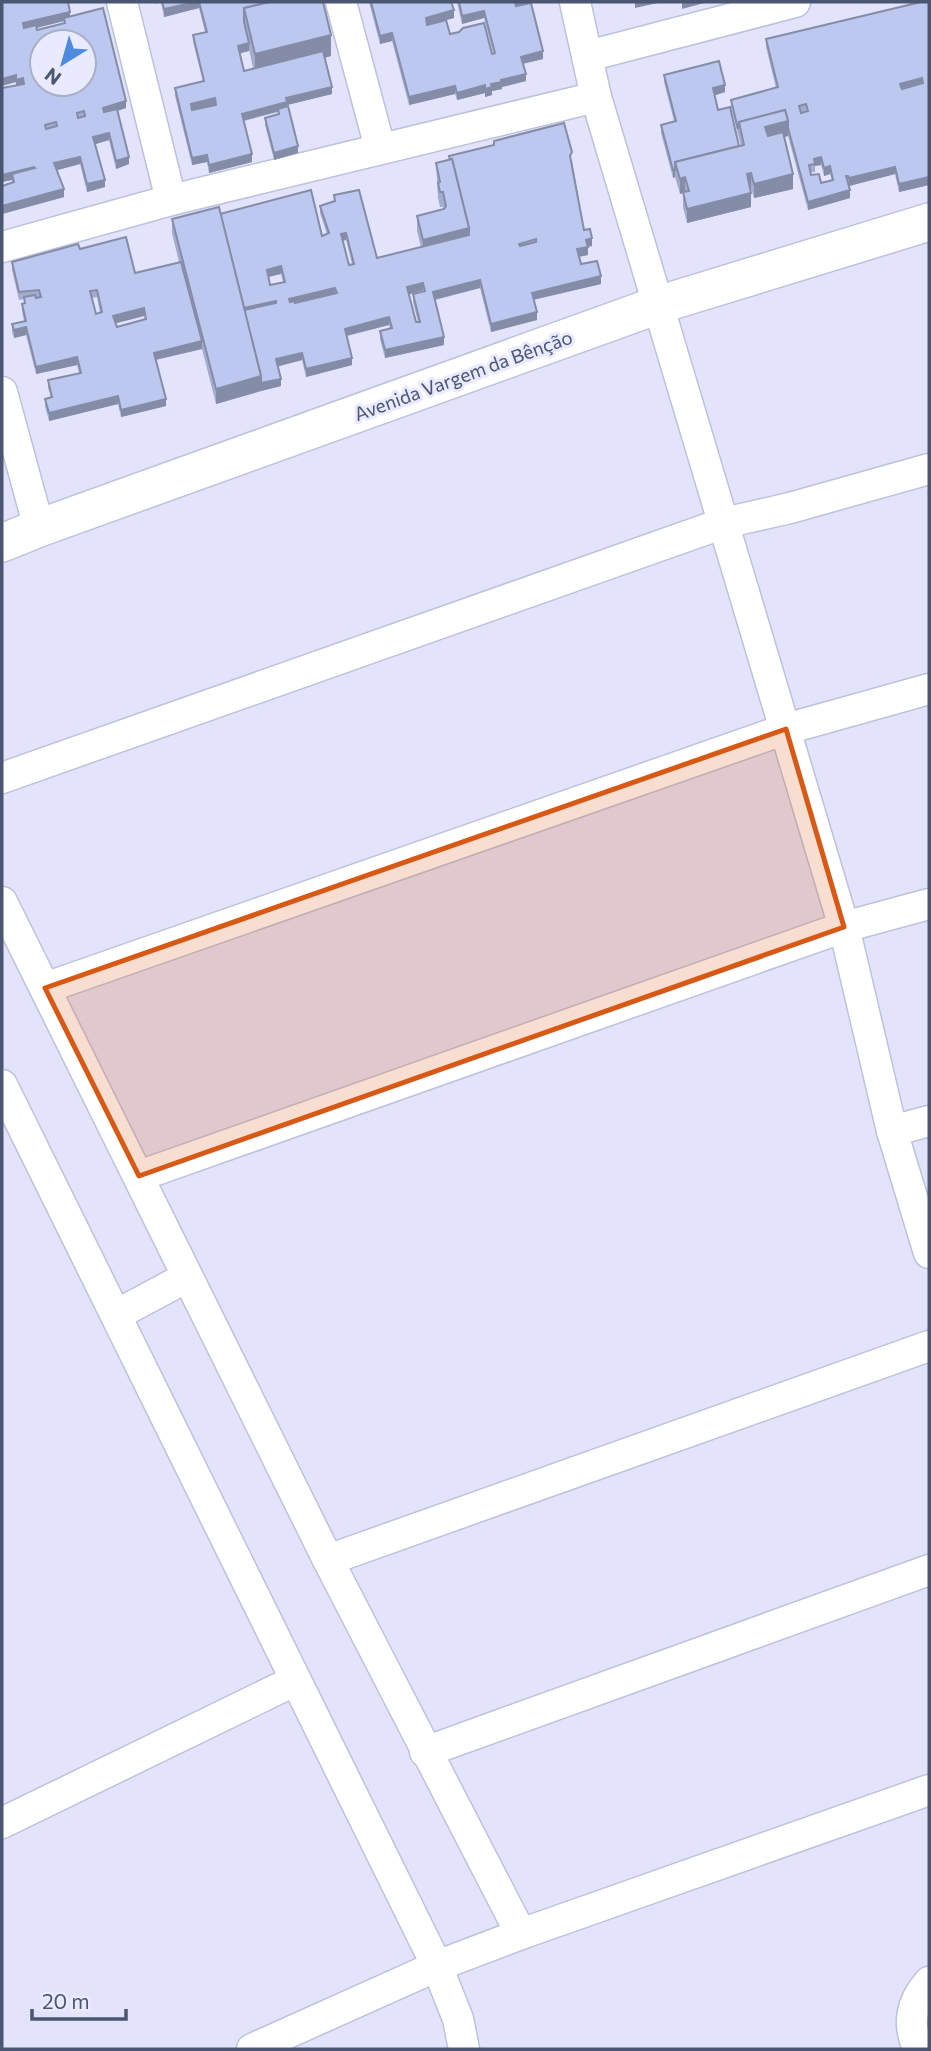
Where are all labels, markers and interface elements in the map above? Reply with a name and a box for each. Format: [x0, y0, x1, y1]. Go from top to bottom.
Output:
north arrow [28, 28, 98, 98]
text: N [40, 63, 65, 90]
street label: Avenida Vargem da Bênção [351, 325, 575, 425]
scale bar [32, 1978, 126, 2022]
text: 20 m [42, 1988, 90, 2013]

